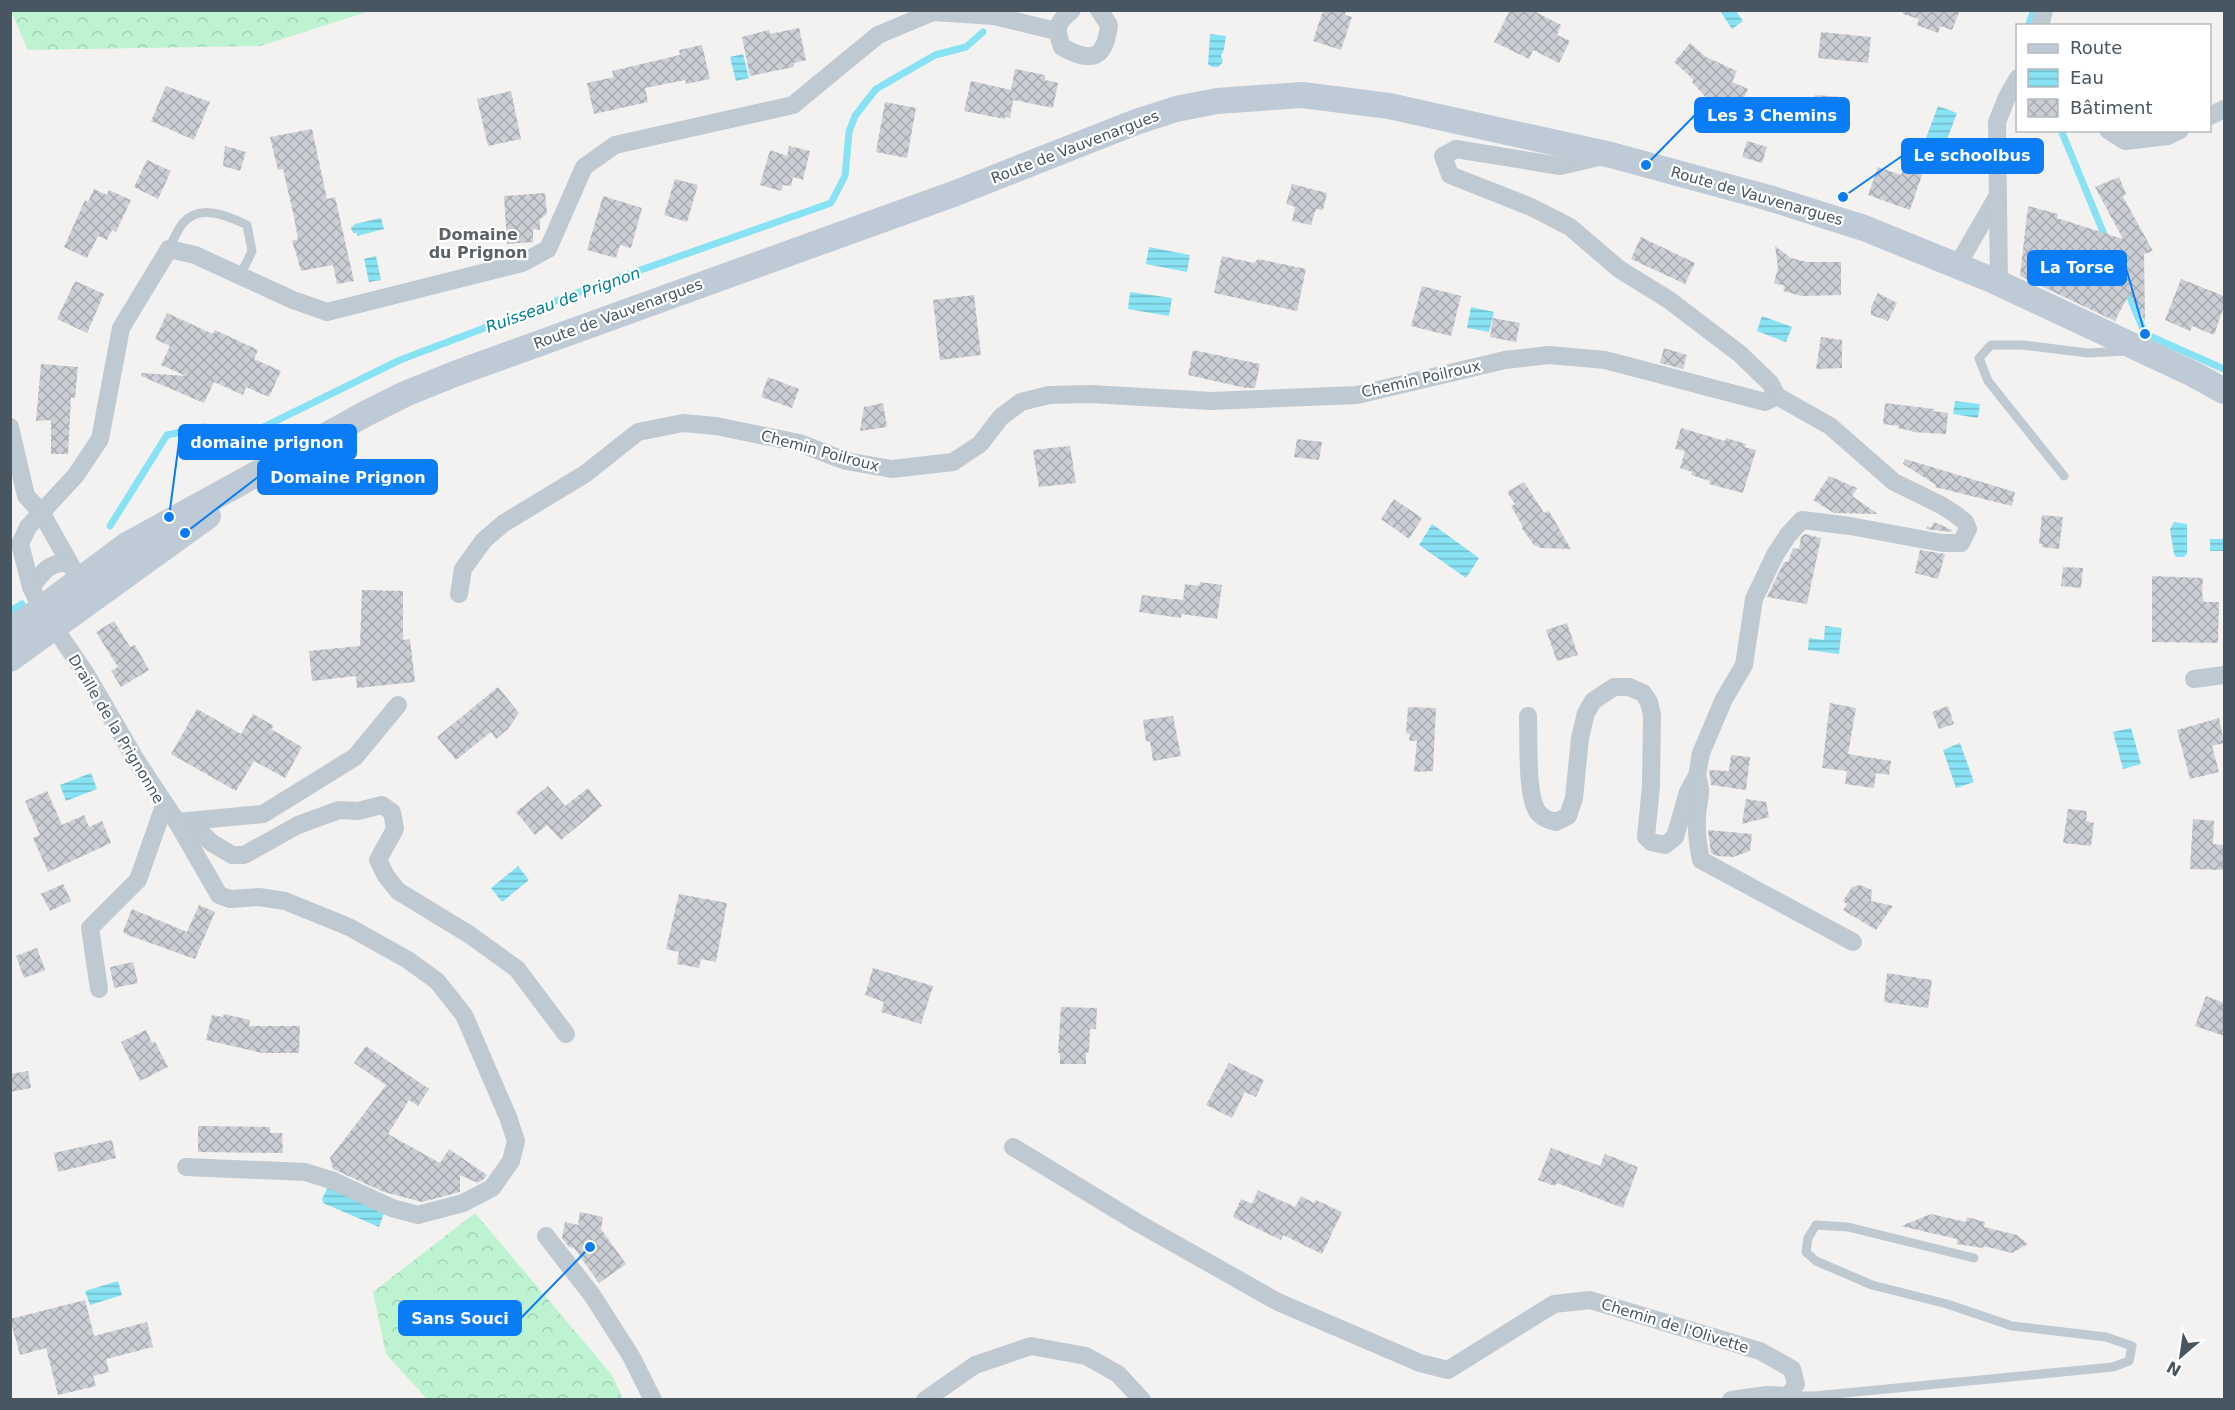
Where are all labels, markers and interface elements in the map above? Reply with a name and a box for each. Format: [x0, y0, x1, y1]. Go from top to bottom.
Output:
legend [2016, 24, 2211, 132]
text: Route [2070, 37, 2122, 58]
text: Eau [2070, 67, 2104, 88]
text: Bâtiment [2070, 97, 2153, 118]
callout: Les 3 Chemins [1695, 98, 1849, 132]
text: Les 3 Chemins [1707, 106, 1837, 125]
street label: Route de Vauvenargues [988, 107, 1162, 187]
callout: Le schoolbus [1902, 139, 2043, 173]
text: Le schoolbus [1914, 146, 2030, 165]
street label: Route de Vauvenargues [1669, 163, 1845, 229]
district label: Domaine du Prignon [429, 225, 527, 262]
callout: La Torse [2028, 251, 2126, 285]
text: La Torse [2040, 258, 2114, 277]
water label: Ruisseau de Prignon [483, 263, 643, 337]
street label: Route de Vauvenargues [531, 275, 705, 353]
street label: Chemin Poilroux [1360, 357, 1482, 401]
callout: domaine prignon [179, 425, 356, 459]
street label: Chemin Poilroux [759, 427, 881, 475]
text: domaine prignon [190, 433, 344, 452]
callout: Domaine Prignon [258, 460, 437, 494]
text: Domaine Prignon [270, 468, 426, 487]
street label: Draille de la Prignonne [64, 651, 168, 807]
street label: Chemin de l'Olivette [1599, 1295, 1751, 1357]
callout: Sans Souci [399, 1301, 521, 1335]
text: Sans Souci [411, 1309, 509, 1328]
north arrow [2151, 1326, 2211, 1386]
text: N [2164, 1357, 2184, 1380]

